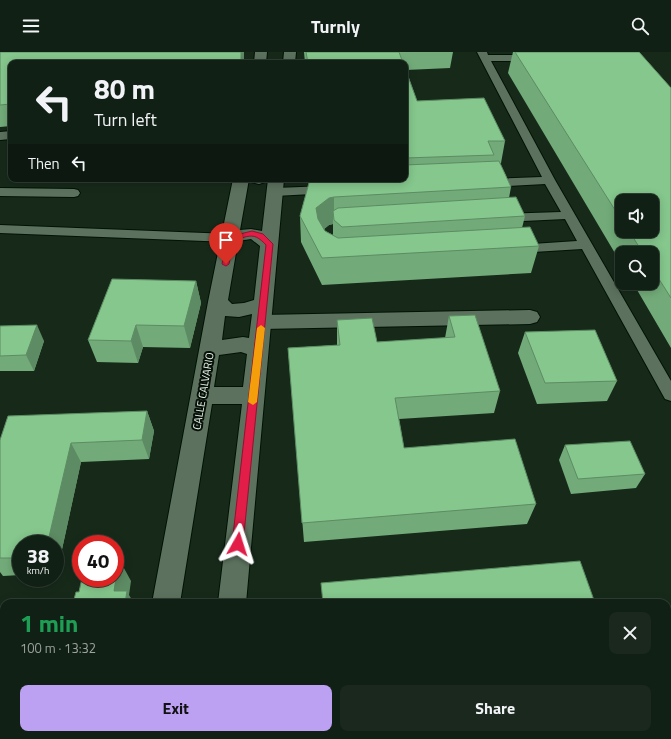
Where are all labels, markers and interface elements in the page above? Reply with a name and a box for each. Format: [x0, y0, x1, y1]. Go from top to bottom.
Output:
text: Turnly [311, 13, 360, 40]
icon: menu [20, 15, 42, 37]
icon: search [629, 15, 651, 37]
text: 80 m [94, 67, 155, 110]
icon: left [28, 76, 80, 128]
text: Turn left [94, 106, 157, 133]
text: Then [28, 152, 60, 175]
icon: left [68, 152, 90, 174]
map controls [615, 194, 659, 290]
button: sound [615, 194, 659, 238]
pin [209, 223, 243, 264]
icon: arrive [215, 229, 237, 251]
button: search [615, 246, 659, 290]
street label: CALLE CALVARIO [188, 351, 218, 431]
position arrow [217, 523, 259, 565]
speed limit sign: 40 [72, 535, 124, 587]
text: 38 [27, 540, 49, 571]
text: km/h [27, 563, 49, 578]
text: 1 min [20, 605, 78, 641]
button: close [609, 612, 651, 654]
text: 100 m · 13:32 [20, 638, 96, 658]
button: Exit [20, 685, 332, 731]
button: Share [340, 685, 651, 731]

